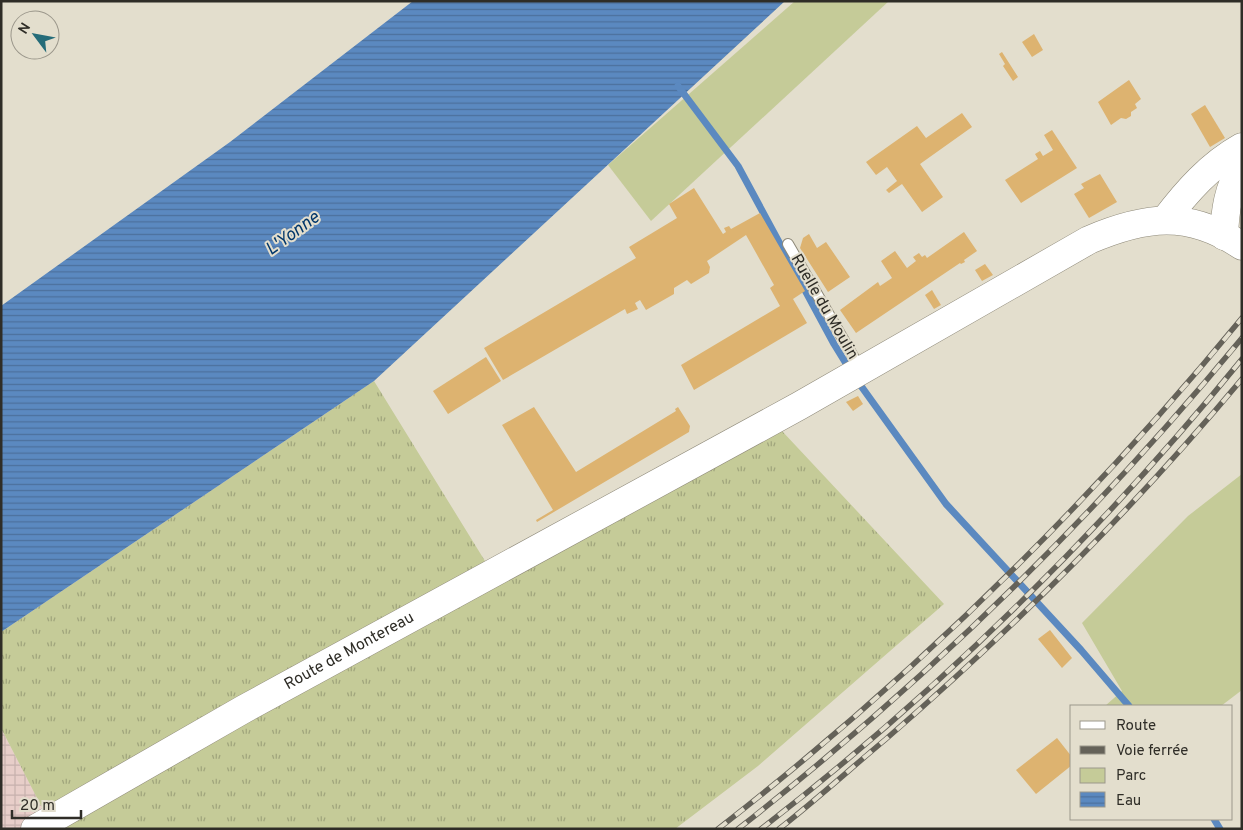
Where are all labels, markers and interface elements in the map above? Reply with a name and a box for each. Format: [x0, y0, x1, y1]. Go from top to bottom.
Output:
north arrow [10, 10, 60, 60]
text: N [15, 20, 35, 38]
water label: L'Yonne [261, 206, 325, 261]
street label: Ruelle du Moulin [786, 251, 862, 363]
street label: Route de Montereau [281, 608, 418, 695]
legend [1070, 705, 1233, 820]
text: Route [1116, 717, 1156, 736]
text: Voie ferrée [1116, 742, 1188, 761]
text: Parc [1116, 767, 1146, 786]
scale bar [12, 788, 81, 820]
text: Eau [1116, 792, 1141, 811]
text: 20 m [20, 797, 55, 816]

